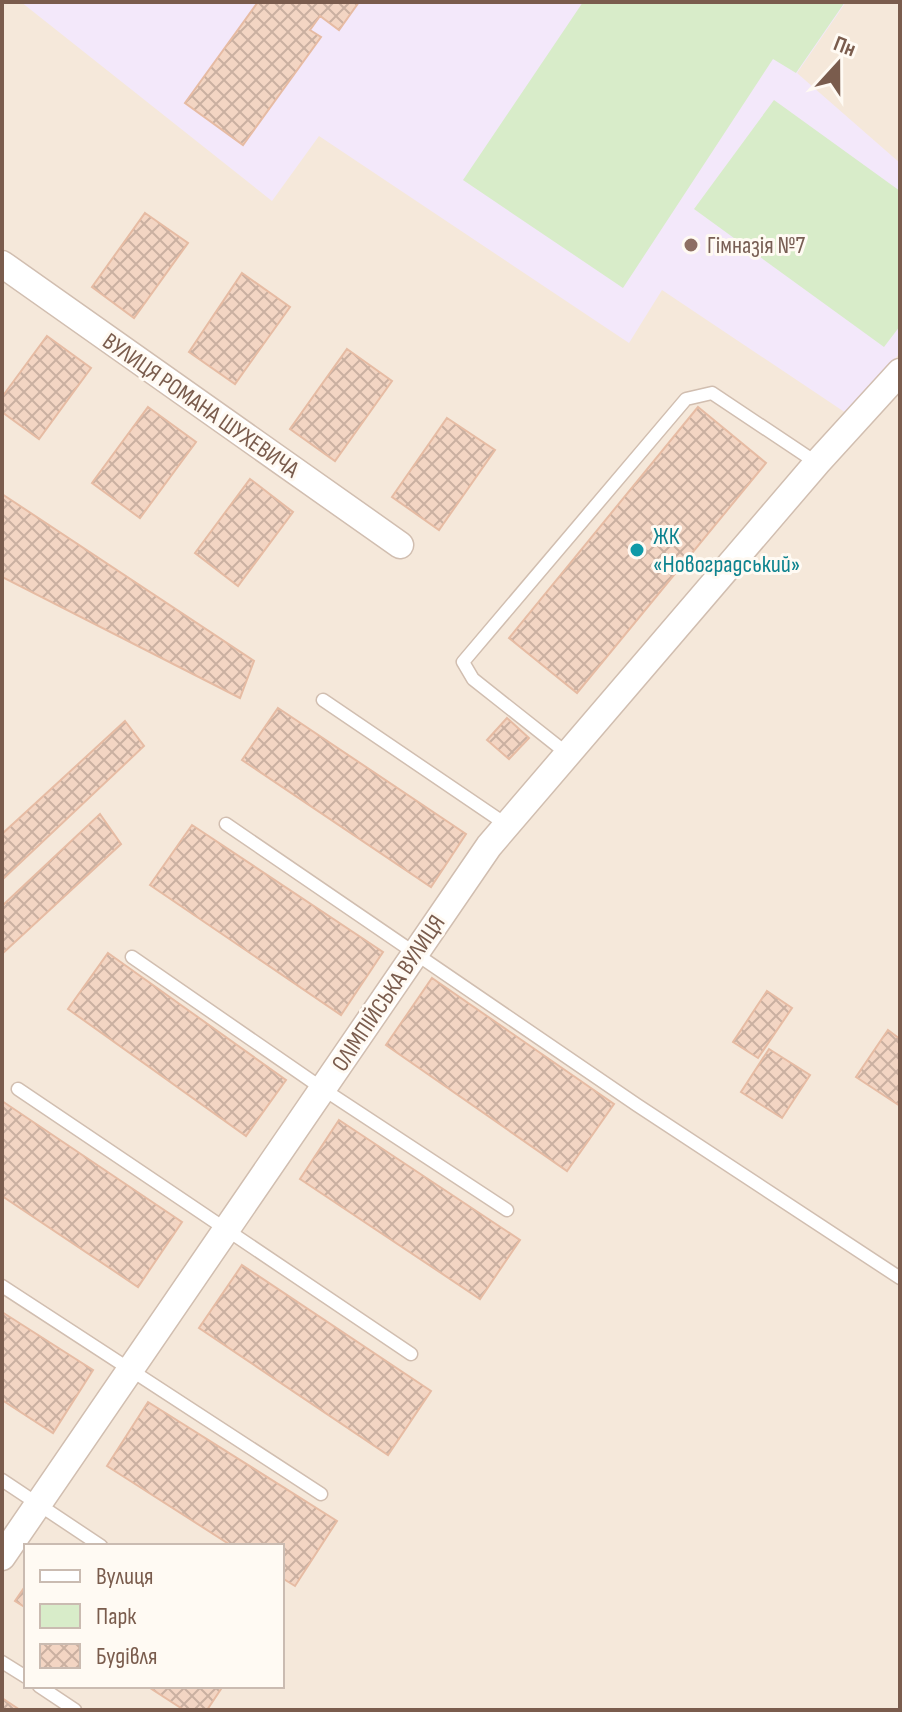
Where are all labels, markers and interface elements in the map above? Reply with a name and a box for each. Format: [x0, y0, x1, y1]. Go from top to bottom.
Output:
north arrow [798, 24, 878, 104]
text: Пн [830, 30, 859, 63]
place label: Гімназія №7 [707, 231, 806, 260]
marker: Гімназія №7 [682, 236, 700, 254]
street label: ВУЛИЦЯ РОМАНА ШУХЕВИЧА [97, 327, 305, 485]
place label: ЖК «Новоградський» [653, 522, 800, 579]
marker: ЖК «Новоградський» [628, 541, 646, 559]
street label: ОЛІМПІЙСЬКА ВУЛИЦЯ [325, 910, 451, 1077]
legend [24, 1544, 284, 1688]
text: Вулиця [96, 1562, 154, 1591]
text: Парк [96, 1602, 137, 1631]
text: Будівля [96, 1642, 157, 1671]

